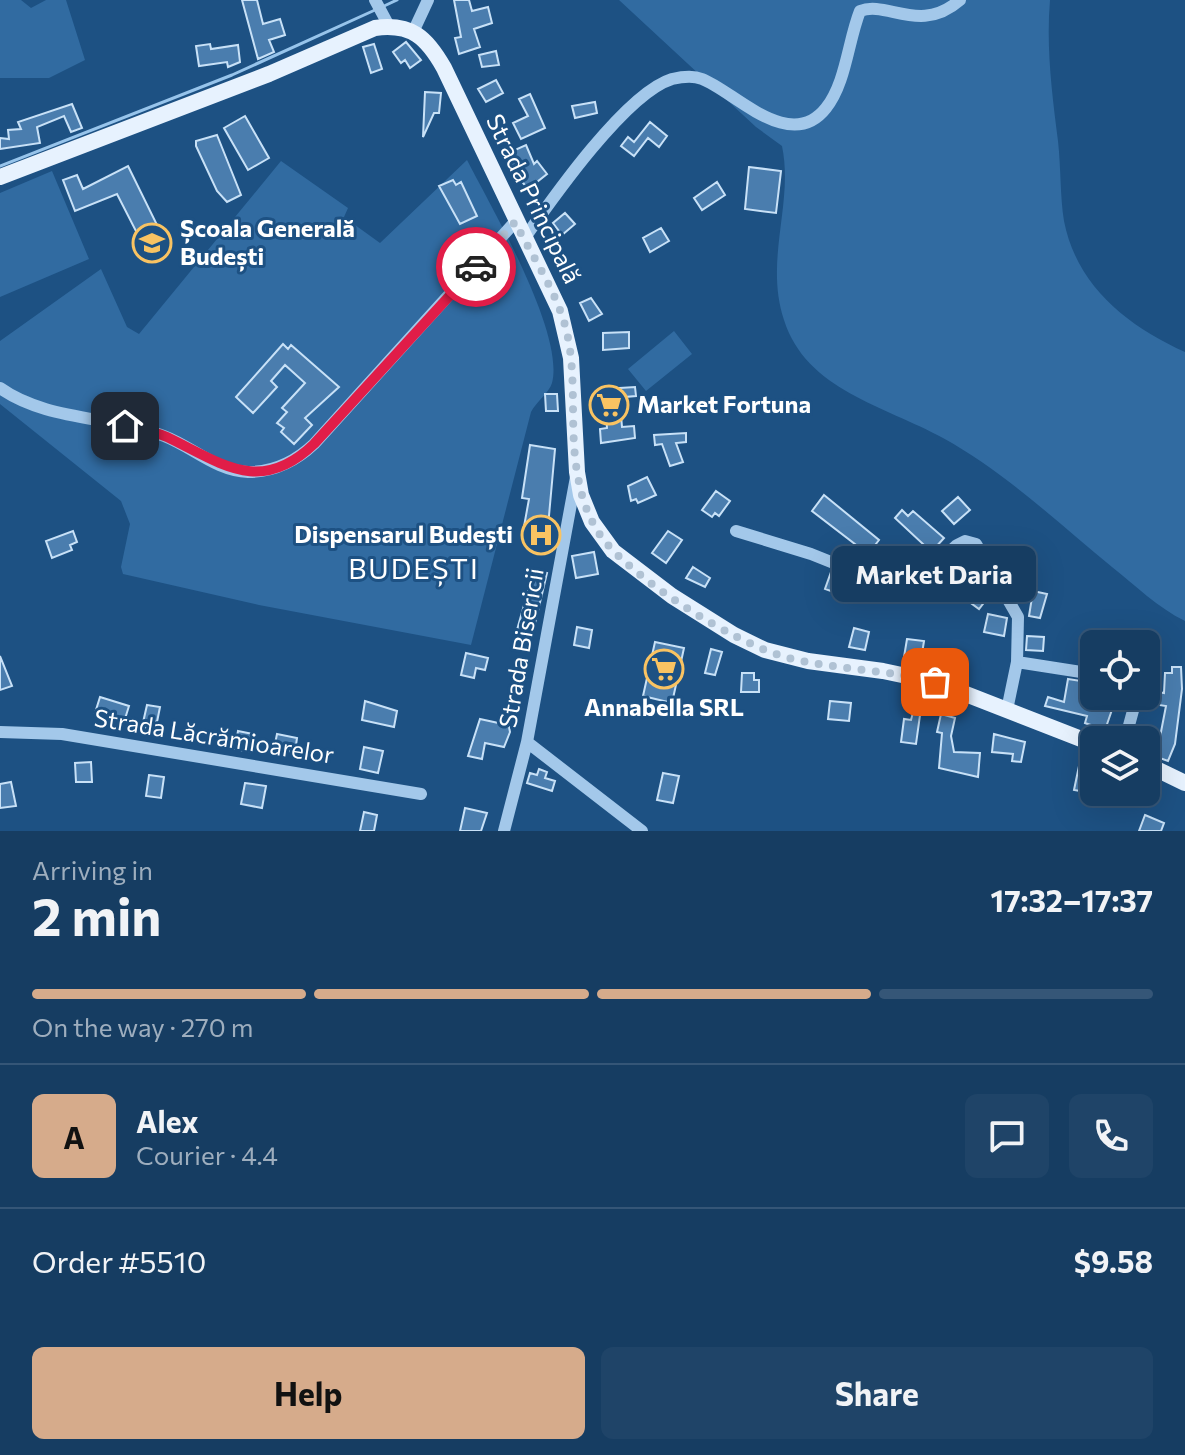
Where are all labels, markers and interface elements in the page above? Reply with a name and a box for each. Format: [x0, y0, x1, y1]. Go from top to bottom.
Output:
street label: Strada Principală [481, 109, 588, 288]
place label: Școala Generală Budești [180, 213, 355, 272]
school or university icon: Școala Generală Budești [131, 222, 173, 264]
courier [436, 227, 516, 307]
icon: car [454, 245, 498, 289]
supermarket icon: Market Fortuna [588, 384, 630, 426]
place label: Market Fortuna [637, 389, 811, 418]
pin [91, 392, 159, 460]
icon: home [103, 404, 147, 448]
hospital icon: Dispensarul Budești [520, 514, 562, 556]
place label: Dispensarul Budești [294, 519, 513, 550]
callout: Market Daria [833, 546, 1037, 602]
district label: BUDEȘTI [348, 551, 480, 587]
text: Market Daria [855, 558, 1013, 589]
street label: Strada Bisericii [492, 566, 549, 730]
map controls [1080, 630, 1160, 806]
button: locate [1080, 630, 1160, 710]
supermarket icon: Annabella SRL [643, 648, 685, 690]
pin [901, 648, 969, 716]
icon: bag [913, 660, 957, 704]
place label: Annabella SRL [584, 692, 744, 721]
street label: Strada Lăcrămioarelor [92, 702, 337, 769]
button: layers [1080, 726, 1160, 806]
text: Arriving in [32, 854, 153, 885]
text: 17:32–17:37 [991, 881, 1153, 918]
text: 2 min [32, 883, 161, 947]
text: On the way · 270 m [32, 1011, 253, 1042]
button: chat [965, 1094, 1049, 1178]
button: phone [1069, 1094, 1153, 1178]
text: Alex [136, 1102, 199, 1139]
text: A [63, 1118, 85, 1155]
text: Courier · 4.4 [136, 1139, 278, 1170]
text: Order #5510 [32, 1242, 206, 1279]
text: $9.58 [1074, 1242, 1153, 1279]
button: Help [32, 1347, 585, 1439]
button: Share [601, 1347, 1153, 1439]

